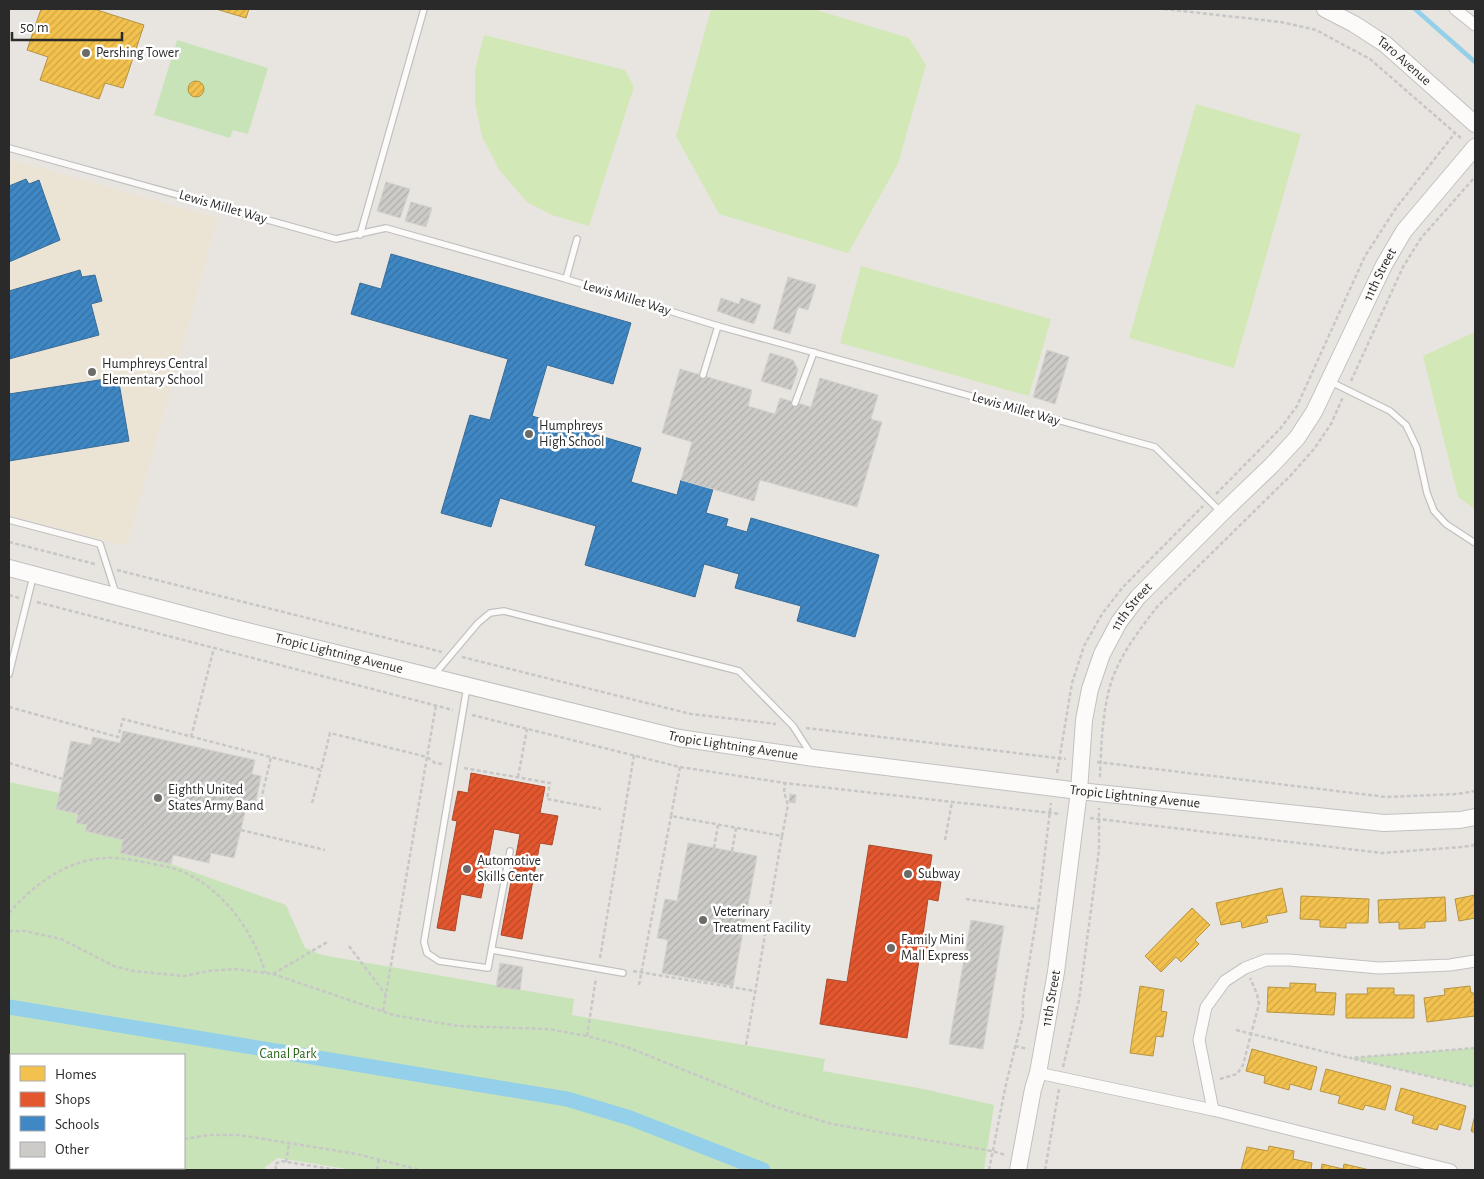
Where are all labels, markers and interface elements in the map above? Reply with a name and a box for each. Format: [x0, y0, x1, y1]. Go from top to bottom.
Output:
scale bar [12, 10, 122, 42]
text: 50 m [20, 20, 49, 35]
street label: Taro Avenue [1375, 34, 1434, 88]
place label: Pershing Tower [96, 46, 179, 60]
marker: Pershing Tower [80, 47, 92, 59]
street label: Lewis Millet Way [177, 188, 269, 226]
street label: 11th Street [1361, 245, 1399, 303]
street label: Lewis Millet Way [581, 278, 673, 318]
place label: Humphreys Central Elementary School [102, 357, 208, 387]
marker: Humphreys Central Elementary School [86, 366, 98, 378]
street label: Lewis Millet Way [970, 390, 1062, 428]
place label: Humphreys High School [539, 419, 605, 449]
marker: Humphreys High School [523, 428, 535, 440]
street label: 11th Street [1109, 580, 1155, 633]
street label: Tropic Lightning Avenue [274, 631, 404, 676]
street label: Tropic Lightning Avenue [667, 729, 799, 763]
place label: Eighth United States Army Band [168, 783, 264, 813]
street label: Tropic Lightning Avenue [1069, 783, 1201, 811]
marker: Eighth United States Army Band [152, 792, 164, 804]
place label: Automotive Skills Center [477, 854, 544, 884]
marker: Automotive Skills Center [461, 863, 473, 875]
place label: Subway [918, 867, 960, 881]
marker: Subway [902, 868, 914, 880]
place label: Veterinary Treatment Facility [713, 905, 811, 935]
marker: Veterinary Treatment Facility [697, 914, 709, 926]
place label: Family Mini Mall Express [901, 933, 969, 963]
marker: Family Mini Mall Express [885, 942, 897, 954]
street label: 11th Street [1039, 969, 1063, 1027]
park label: Canal Park [259, 1047, 317, 1061]
legend [10, 1054, 185, 1169]
text: Homes [55, 1067, 97, 1082]
text: Shops [55, 1092, 90, 1107]
text: Schools [55, 1117, 99, 1132]
text: Other [55, 1142, 89, 1157]

